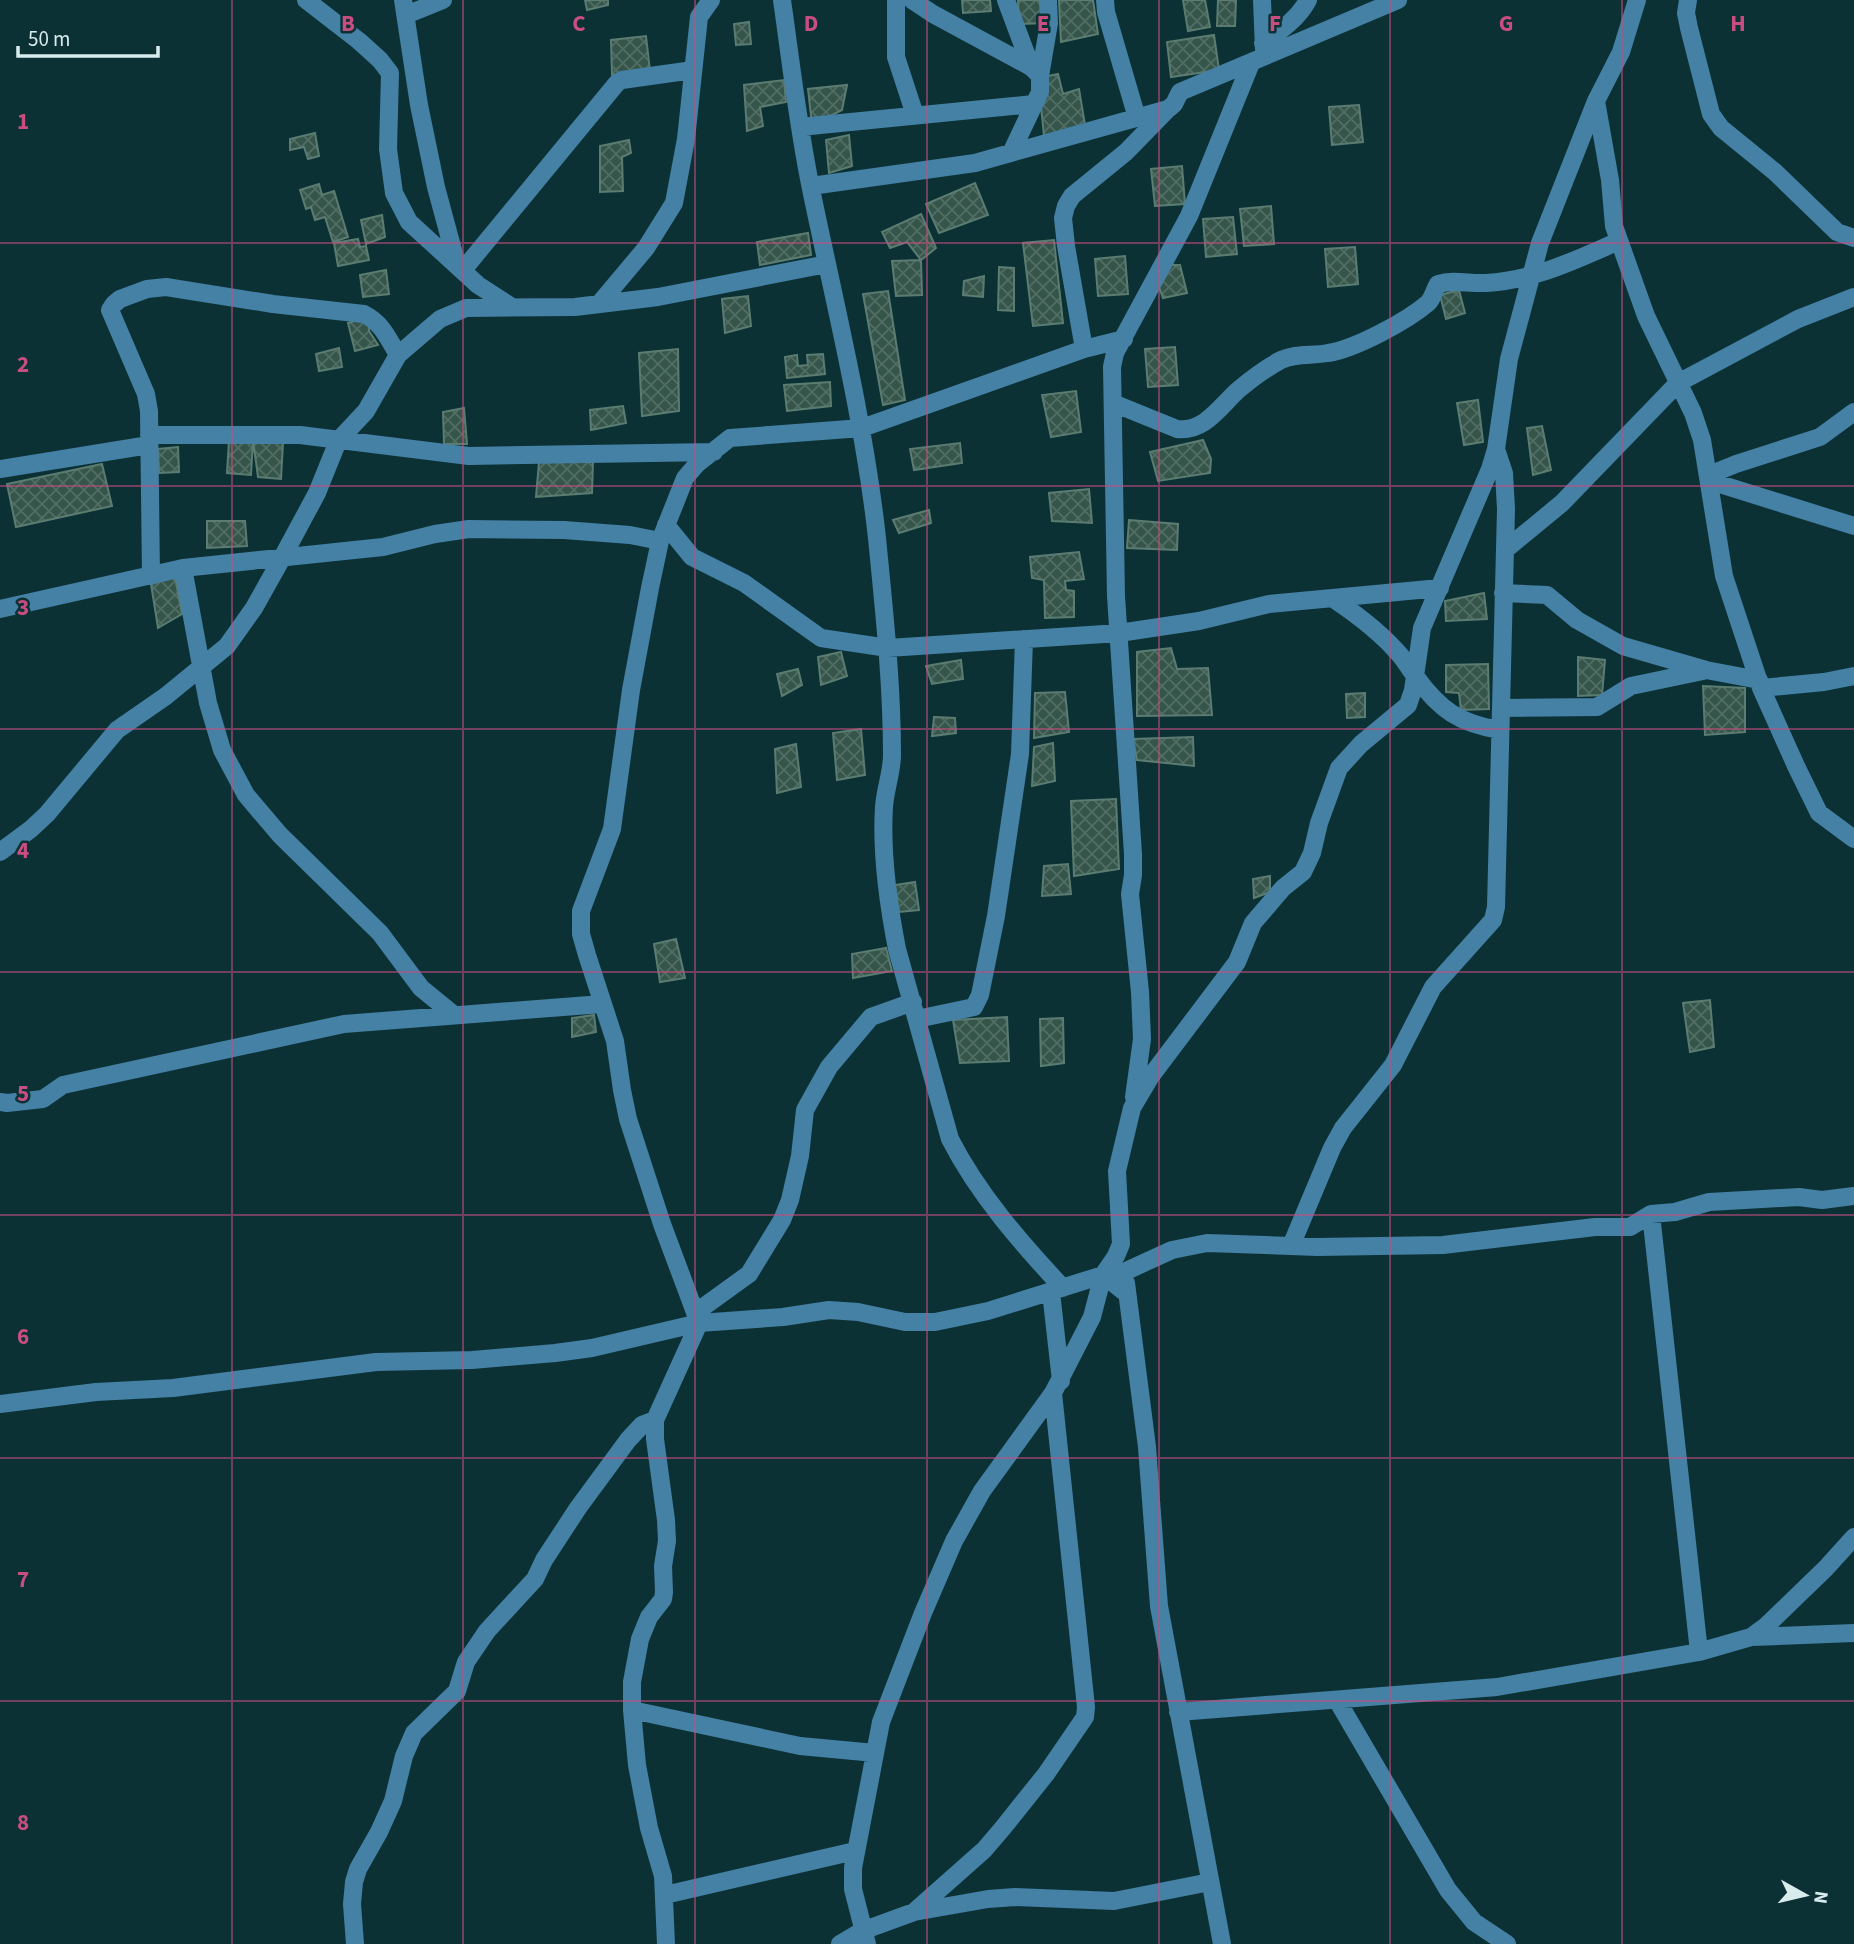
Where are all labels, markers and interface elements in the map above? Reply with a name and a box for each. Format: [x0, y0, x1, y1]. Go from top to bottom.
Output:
text: B [341, 7, 355, 40]
text: C [572, 7, 586, 40]
text: D [804, 7, 818, 40]
text: E [1037, 7, 1049, 40]
text: F [1269, 7, 1281, 40]
text: G [1499, 7, 1513, 40]
text: H [1730, 7, 1746, 40]
scale bar [18, 14, 158, 58]
text: 50 m [28, 24, 70, 54]
text: 1 [17, 105, 29, 138]
text: 2 [17, 348, 29, 381]
text: 3 [17, 591, 29, 624]
text: 4 [17, 834, 29, 867]
text: 5 [17, 1077, 29, 1110]
text: 6 [17, 1320, 29, 1353]
text: 7 [17, 1563, 29, 1596]
text: 8 [17, 1806, 29, 1839]
north arrow [1770, 1860, 1840, 1930]
text: N [1806, 1889, 1835, 1905]

